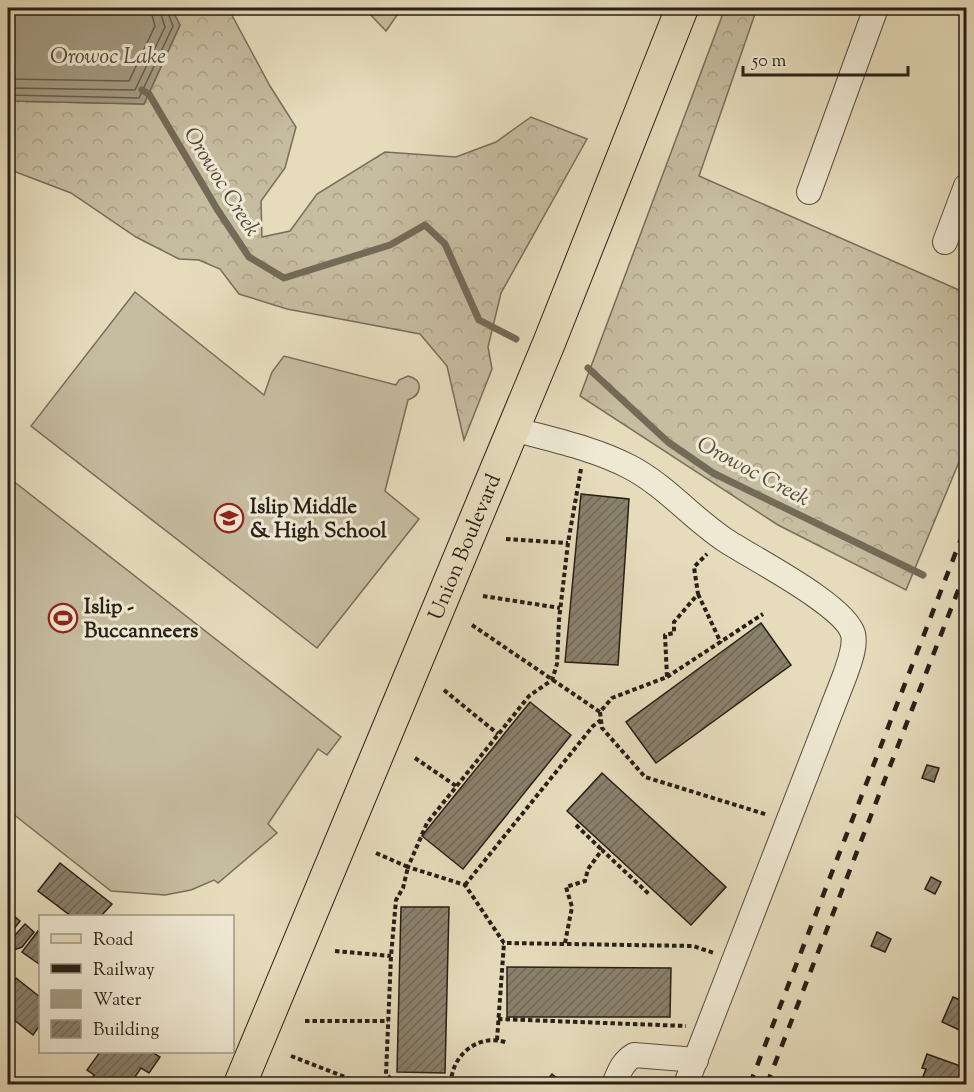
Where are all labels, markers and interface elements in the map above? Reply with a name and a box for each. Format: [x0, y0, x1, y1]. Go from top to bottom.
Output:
scale bar [743, 39, 908, 77]
water label: Orowoc Lake [50, 42, 166, 74]
text: 50 m [751, 49, 787, 75]
water label: Orowoc Creek [174, 122, 267, 244]
water label: Orowoc Creek [690, 429, 815, 516]
street label: Union Boulevard [422, 470, 510, 625]
place label: Islip Middle & High School [250, 493, 387, 547]
school or university icon: Islip Middle & High School [213, 502, 245, 534]
place label: Islip - Buccanneers [84, 593, 198, 647]
sports icon: Islip - Buccanneers [47, 602, 79, 634]
legend [39, 915, 234, 1053]
text: Road [93, 928, 133, 954]
text: Railway [93, 958, 155, 984]
text: Water [93, 988, 142, 1014]
text: Building [93, 1018, 159, 1044]

